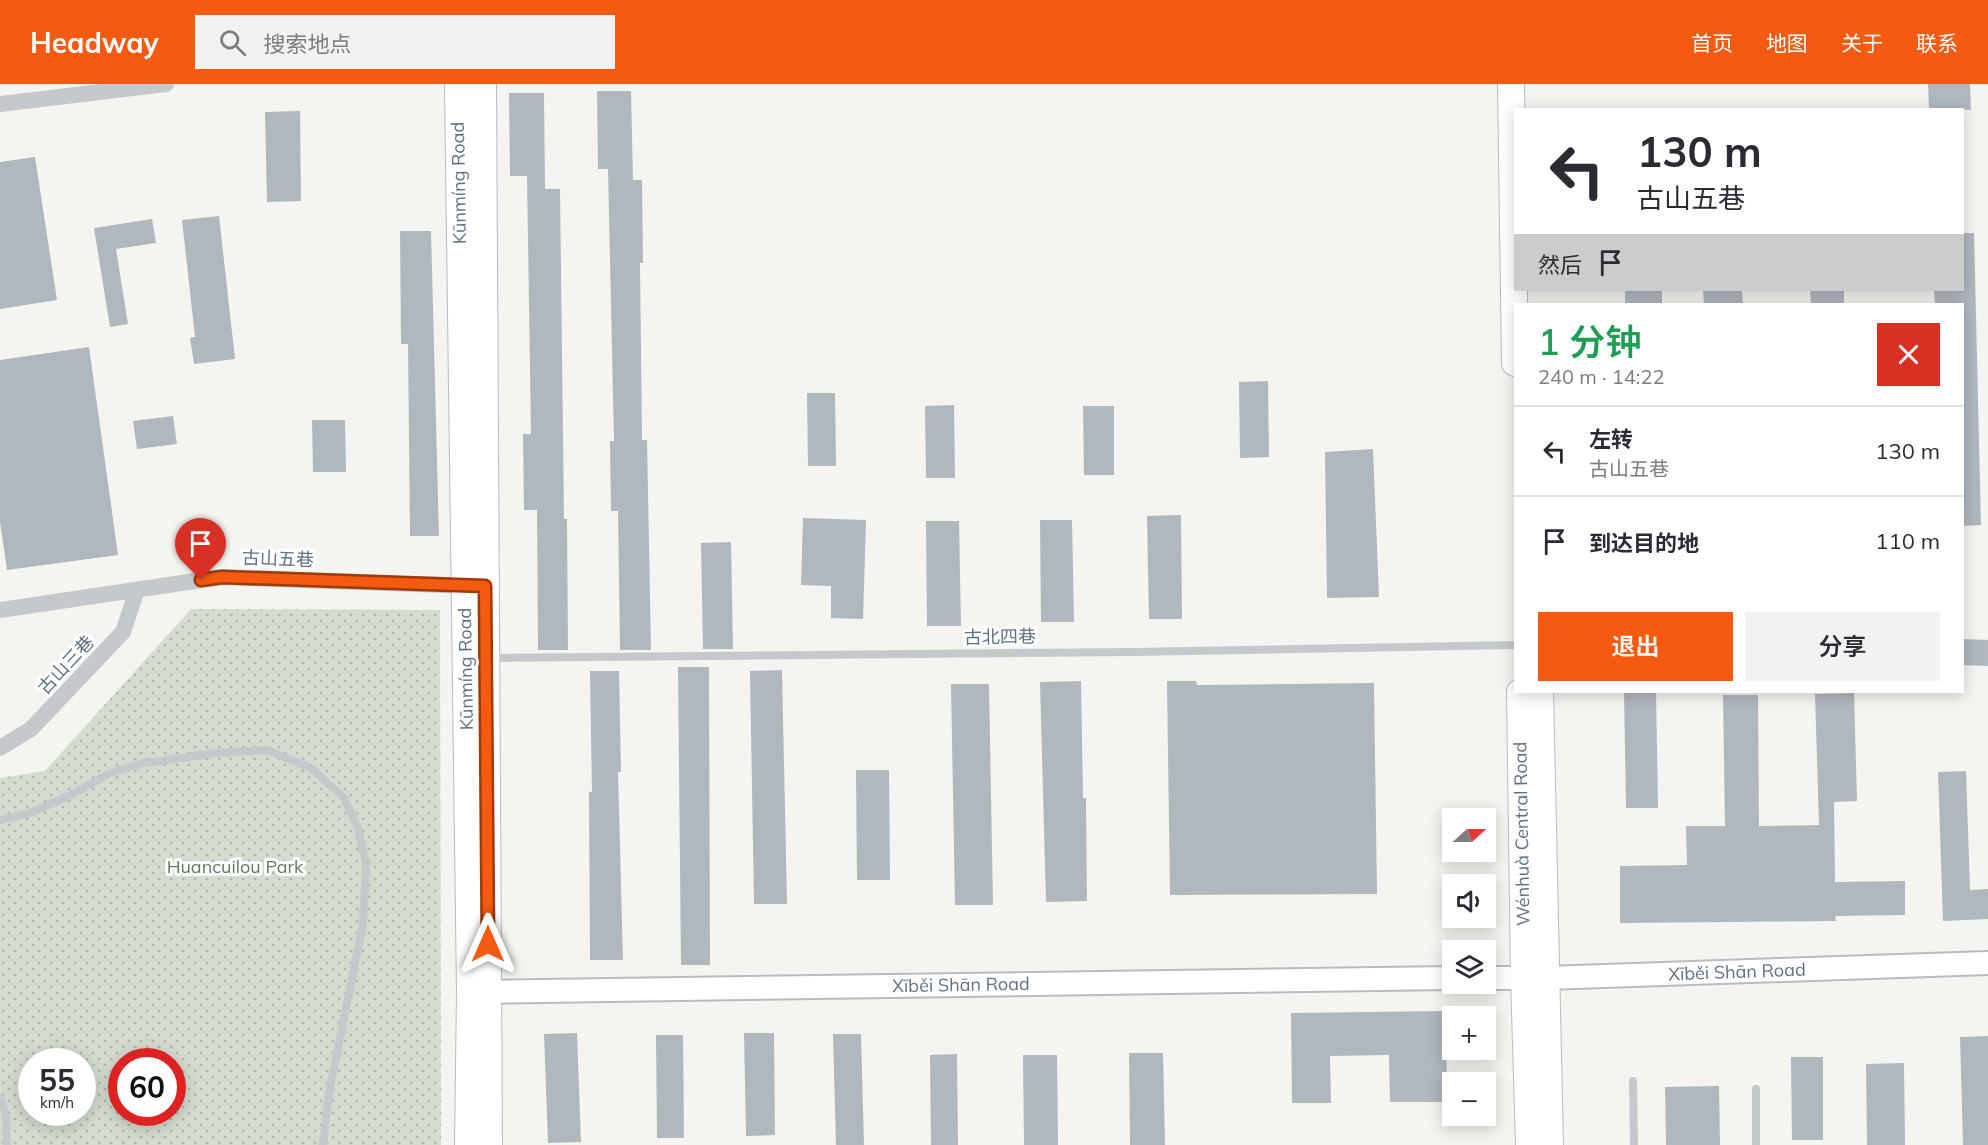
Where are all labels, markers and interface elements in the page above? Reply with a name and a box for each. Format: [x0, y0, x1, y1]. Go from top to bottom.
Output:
search box [195, 15, 615, 69]
text: Headway [30, 25, 159, 60]
icon: search [216, 26, 249, 59]
text: 搜索地点 [264, 30, 352, 58]
text: 首页 [1691, 30, 1733, 56]
text: 地图 [1766, 30, 1808, 56]
text: 关于 [1841, 30, 1883, 56]
text: 联系 [1916, 30, 1958, 56]
street label: Kūnmíng Road [446, 122, 471, 244]
text: 130 m [1637, 125, 1762, 178]
icon: left [1538, 132, 1616, 210]
text: 古山五巷 [1637, 181, 1745, 215]
icon: arrive [1594, 246, 1627, 279]
text: 然后 [1538, 251, 1582, 279]
text: 1 分钟 [1538, 319, 1641, 364]
button: close [1877, 323, 1940, 386]
text: 240 m · 14:22 [1538, 364, 1664, 389]
text: 左转 [1589, 425, 1633, 453]
icon: left [1538, 435, 1571, 468]
text: 130 m [1875, 437, 1940, 465]
text: 古山五巷 [1589, 456, 1669, 481]
pin [175, 518, 226, 580]
icon: arrive [1538, 525, 1571, 558]
icon: arrive [184, 527, 217, 560]
text: 110 m [1875, 527, 1940, 555]
text: 到达目的地 [1589, 529, 1699, 557]
street label: 古山五巷 [242, 546, 314, 571]
street label: Kūnmíng Road [453, 608, 478, 730]
button: 退出 [1538, 612, 1733, 681]
button: 分享 [1745, 612, 1940, 681]
street label: 古北四巷 [964, 624, 1036, 649]
street label: 古山三巷 [33, 630, 99, 699]
street label: Wénhuà Central Road [1508, 742, 1535, 926]
north arrow [1442, 808, 1496, 862]
map controls [1442, 808, 1496, 1126]
park label: Huancuilou Park [167, 855, 304, 878]
button: sound [1442, 874, 1496, 928]
position arrow [456, 912, 520, 976]
button: layers [1442, 940, 1496, 994]
street label: Xīběi Shān Road [1668, 958, 1806, 985]
street label: Xīběi Shān Road [892, 972, 1030, 997]
button: + [1442, 1006, 1496, 1060]
speed limit sign: 60 [108, 1048, 186, 1126]
text: 55 [39, 1061, 75, 1099]
button: − [1442, 1072, 1496, 1126]
text: km/h [40, 1093, 74, 1112]

